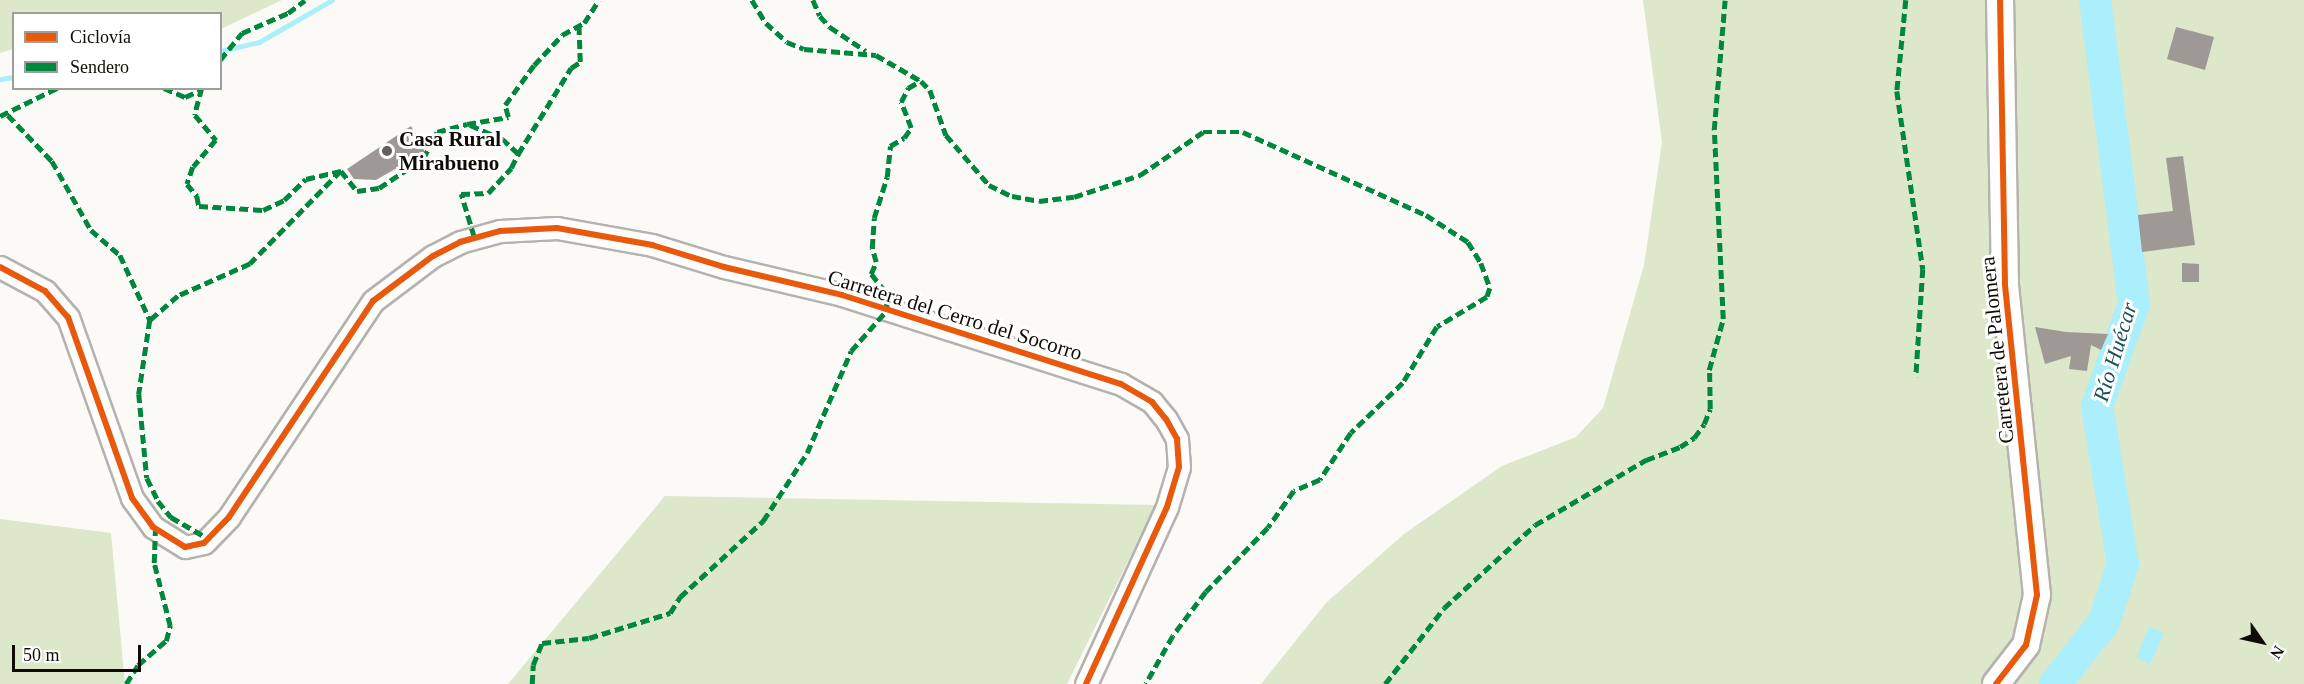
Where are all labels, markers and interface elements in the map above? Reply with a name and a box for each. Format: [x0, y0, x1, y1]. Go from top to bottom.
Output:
legend [12, 12, 222, 90]
text: Ciclovía [70, 27, 131, 47]
text: Sendero [70, 57, 129, 77]
place label: Casa Rural Mirabueno [399, 126, 501, 176]
marker: Casa Rural Mirabueno [380, 144, 394, 158]
street label: Carretera de Palomera [1975, 255, 2019, 445]
street label: Carretera del Cerro del Socorro [825, 264, 1085, 366]
water label: Río Huécar [2087, 299, 2143, 405]
north arrow [2232, 612, 2292, 672]
scale bar [15, 633, 144, 671]
text: N [2267, 643, 2288, 662]
text: 50 m [23, 645, 60, 665]

